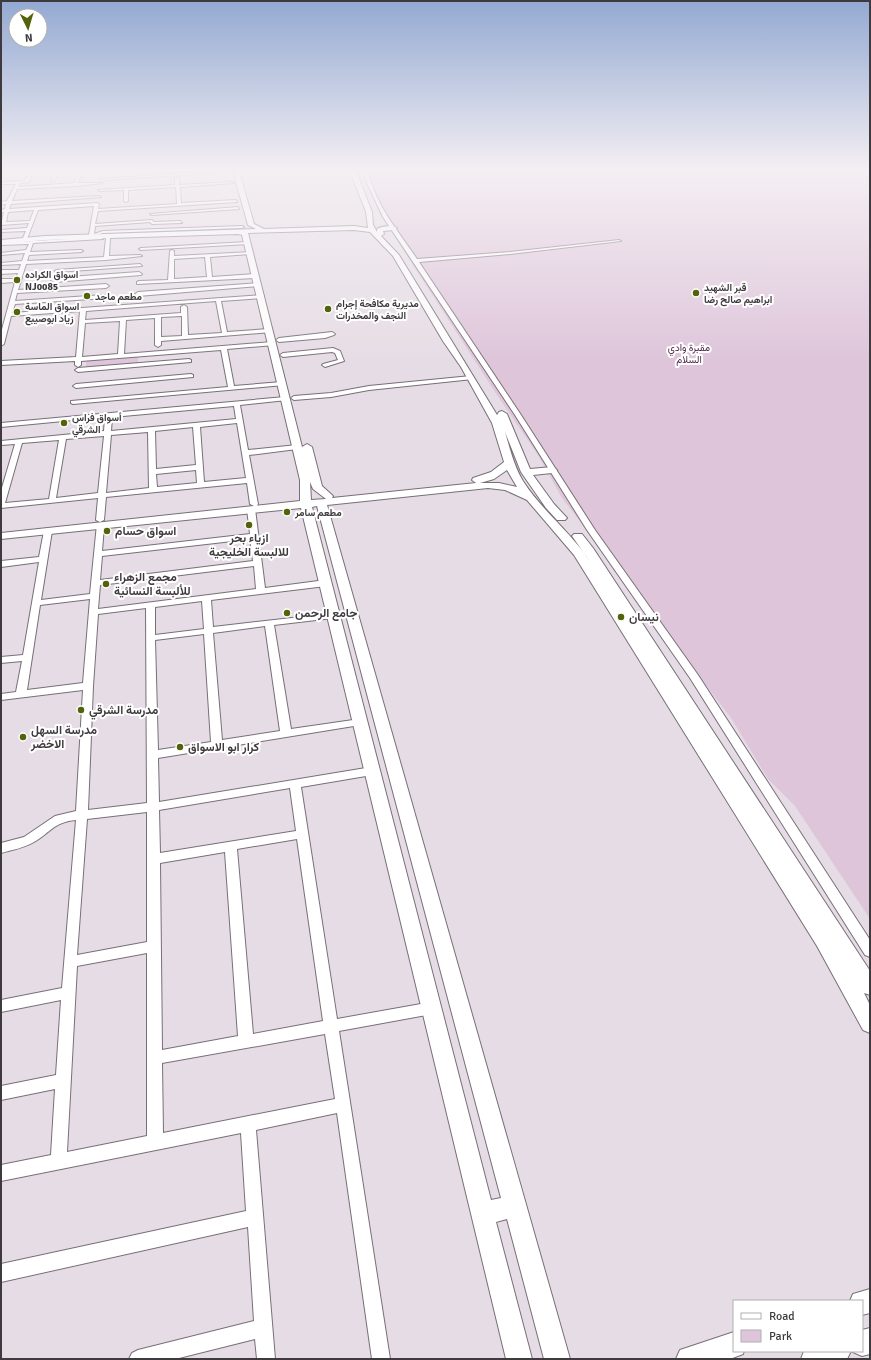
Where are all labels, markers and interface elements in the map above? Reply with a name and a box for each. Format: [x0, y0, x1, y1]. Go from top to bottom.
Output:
north arrow [8, 8, 48, 48]
text: N [24, 31, 33, 44]
place label: اسواق الكراده NJ0085 [25, 269, 78, 293]
marker: اسواق الكراده NJ0085 [12, 275, 22, 285]
place label: قبر الشهيد ابراهيم صالح رضا [704, 282, 772, 307]
marker: قبر الشهيد ابراهيم صالح رضا [691, 288, 701, 298]
marker: مطعم ماجد [82, 291, 92, 301]
place label: مطعم ماجد [95, 291, 143, 303]
place label: مديرية مكافحة إجرام النجف والمخدرات [336, 298, 419, 322]
place label: اسواق الماسة زياد ابوصيبع [25, 301, 79, 326]
marker: مديرية مكافحة إجرام النجف والمخدرات [323, 304, 333, 314]
marker: اسواق الماسة زياد ابوصيبع [12, 307, 22, 317]
park label: مقبرة وادي السلام [668, 342, 710, 366]
place label: أسواق فراس الشرقي [72, 412, 122, 438]
marker: أسواق فراس الشرقي [59, 418, 69, 428]
marker: مطعم سامر [282, 507, 292, 517]
place label: مطعم سامر [294, 507, 342, 519]
marker: ازياء بحر للالبسة الخليجية [244, 520, 254, 530]
place label: اسواق حسام [115, 524, 176, 539]
marker: اسواق حسام [102, 526, 112, 536]
place label: ازياء بحر للالبسة الخليجية [209, 531, 289, 560]
place label: مجمع الزهراء للألبسة النسائية [114, 570, 191, 599]
marker: مجمع الزهراء للألبسة النسائية [101, 579, 111, 589]
place label: جامع الرحمن [295, 606, 357, 621]
marker: جامع الرحمن [282, 608, 292, 618]
place label: نيسان [629, 610, 659, 625]
marker: نيسان [616, 612, 626, 622]
place label: مدرسة الشرقي [89, 703, 159, 720]
marker: مدرسة الشرقي [76, 705, 86, 715]
place label: مدرسة السهل الاخضر [30, 723, 98, 752]
marker: مدرسة السهل الاخضر [18, 732, 28, 742]
place label: كرار ابو الاسواق [188, 740, 260, 755]
marker: كرار ابو الاسواق [175, 742, 185, 752]
legend [733, 1300, 863, 1352]
text: Road [769, 1309, 795, 1324]
text: Park [769, 1329, 792, 1344]

